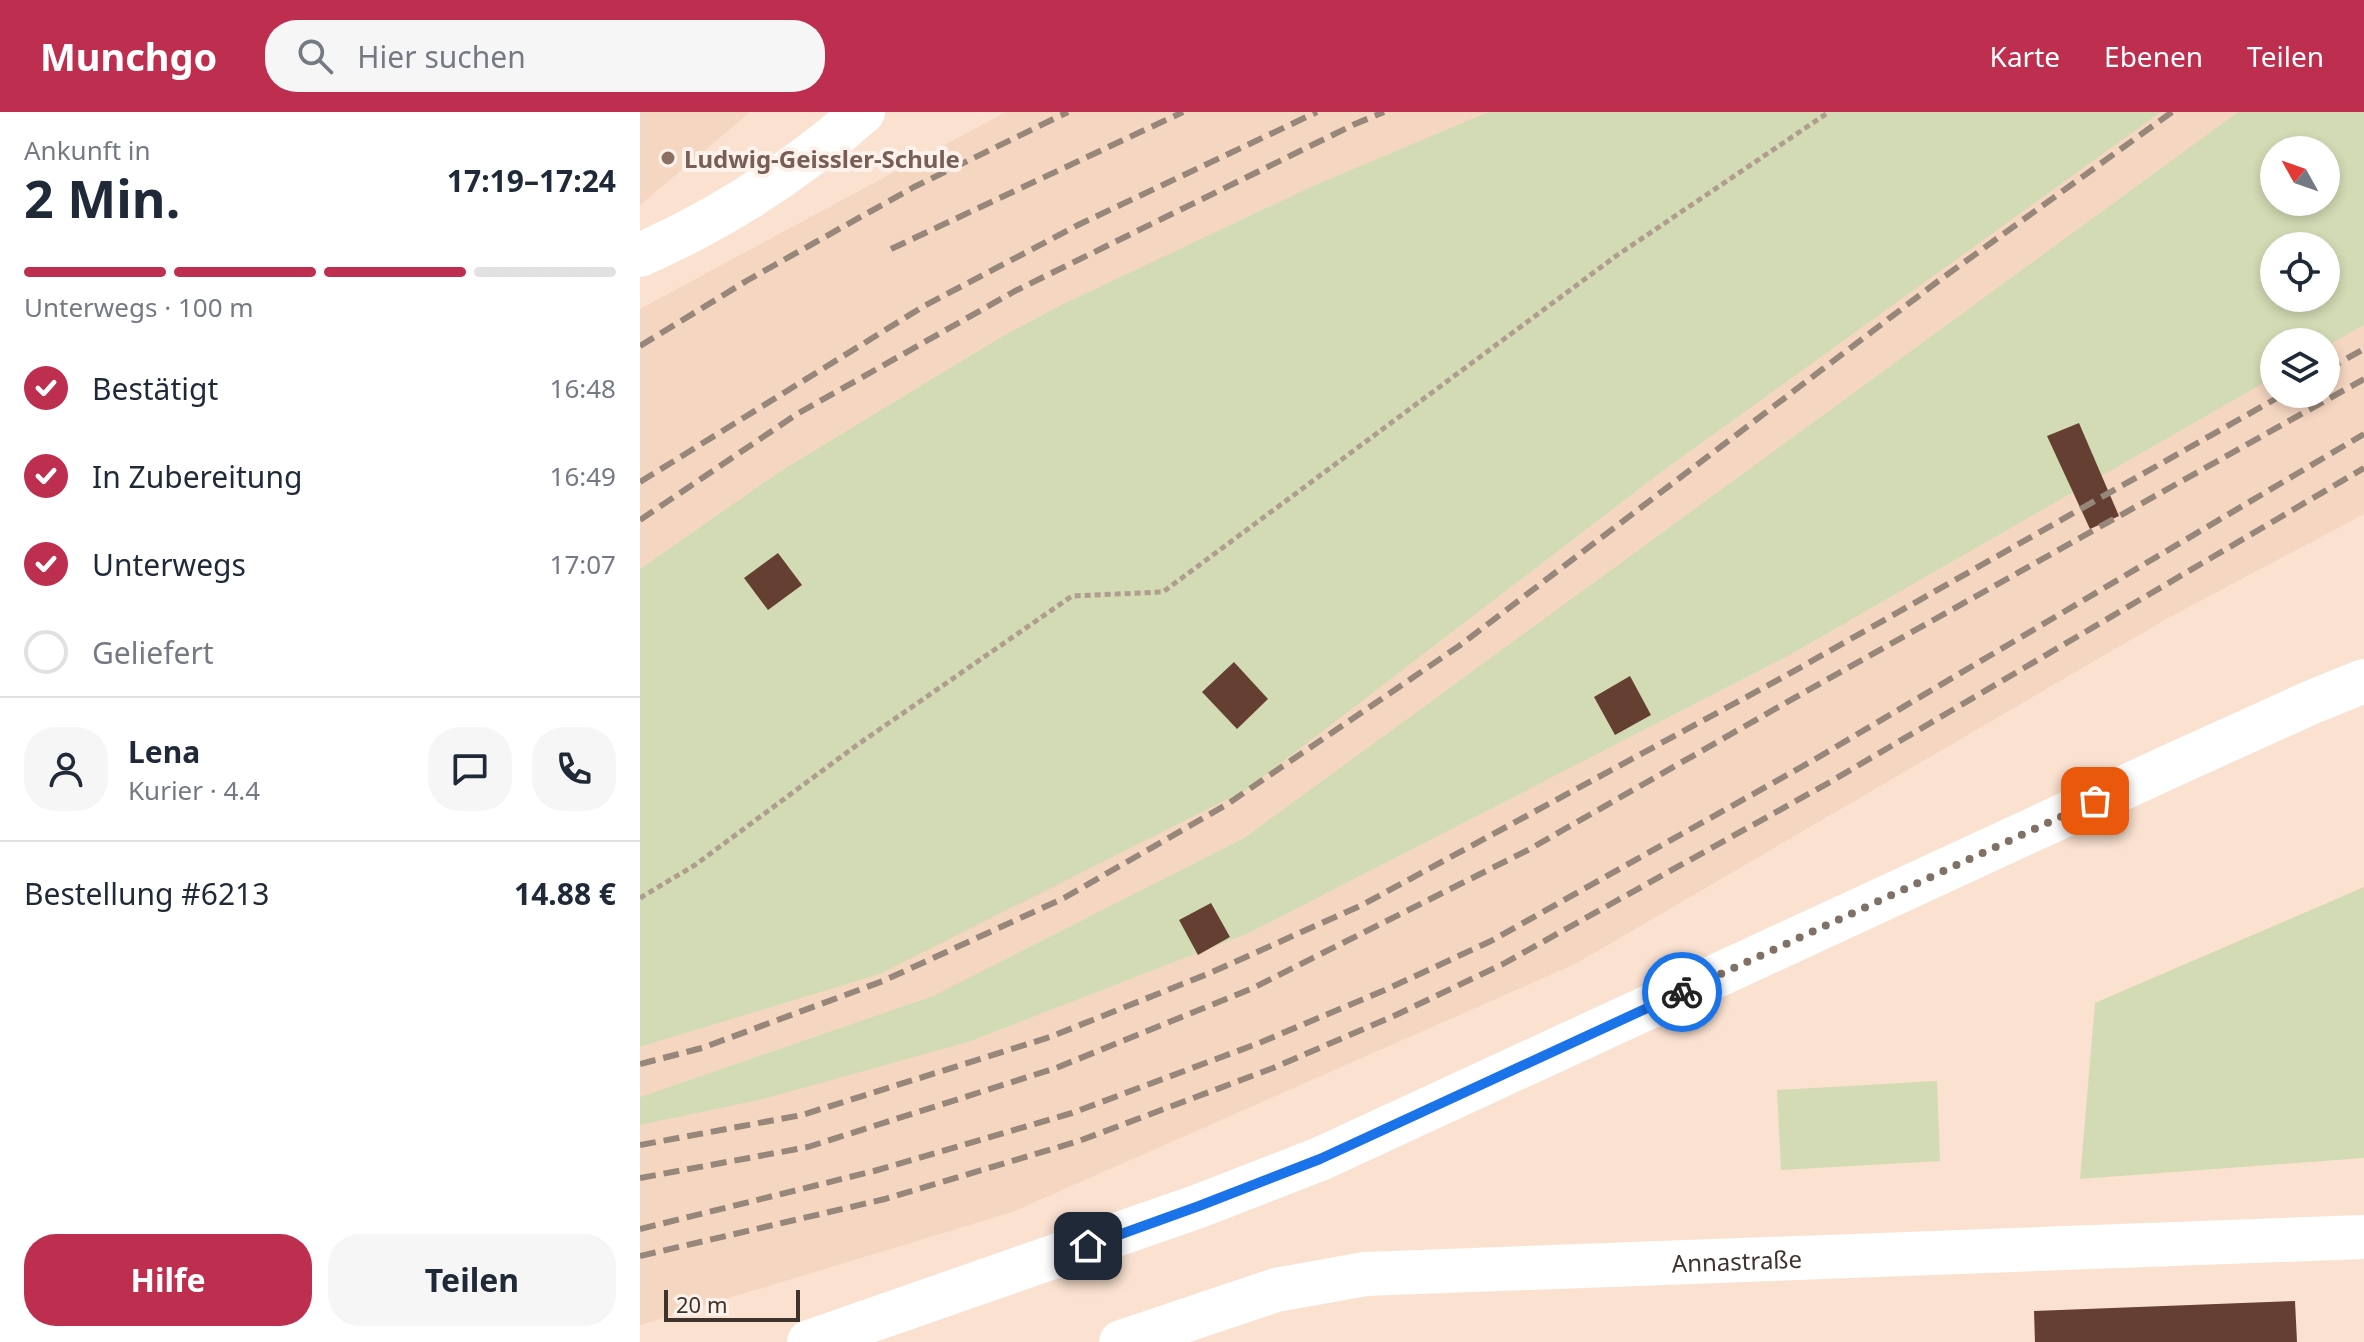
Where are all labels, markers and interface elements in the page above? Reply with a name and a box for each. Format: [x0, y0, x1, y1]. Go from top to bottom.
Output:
search box [265, 20, 825, 92]
text: Munchgo [40, 30, 217, 82]
icon: search [293, 34, 337, 78]
text: Hier suchen [357, 36, 526, 77]
text: Karte [1990, 37, 2060, 75]
text: Ebenen [2104, 37, 2203, 75]
text: Teilen [2247, 37, 2324, 75]
text: Ankunft in [24, 132, 151, 168]
north arrow [2260, 136, 2340, 216]
map controls [2260, 136, 2340, 408]
place label: Ludwig-Geissler-Schule [684, 142, 960, 175]
marker: Ludwig-Geissler-Schule [659, 149, 677, 167]
text: 17:19–17:24 [447, 160, 616, 201]
text: 2 Min. [24, 162, 180, 233]
button: locate [2260, 232, 2340, 312]
text: Unterwegs · 100 m [24, 289, 254, 325]
button: layers [2260, 328, 2340, 408]
icon: check [24, 366, 68, 410]
text: Bestätigt [92, 368, 218, 409]
text: 16:48 [550, 370, 616, 406]
icon: check [24, 454, 68, 498]
text: In Zubereitung [92, 456, 302, 497]
text: 16:49 [550, 458, 616, 494]
icon: check [24, 542, 68, 586]
text: Unterwegs [92, 544, 246, 585]
text: 17:07 [550, 546, 616, 582]
text: Geliefert [92, 632, 214, 673]
button: person [24, 727, 108, 811]
button: chat [428, 727, 512, 811]
button: phone [532, 727, 616, 811]
text: Lena [128, 731, 200, 772]
pin [2061, 767, 2129, 835]
text: Kurier · 4.4 [128, 772, 260, 808]
icon: bag [2073, 779, 2117, 823]
text: Bestellung #6213 [24, 873, 269, 914]
text: 14.88 € [514, 873, 616, 914]
courier [1642, 952, 1722, 1032]
icon: bike [1660, 970, 1704, 1014]
pin [1054, 1212, 1122, 1280]
icon: home [1066, 1224, 1110, 1268]
button: Hilfe [24, 1234, 312, 1326]
button: Teilen [328, 1234, 616, 1326]
street label: Annastraße [1671, 1241, 1803, 1279]
scale bar [664, 1286, 800, 1322]
text: 20 m [676, 1289, 727, 1319]

